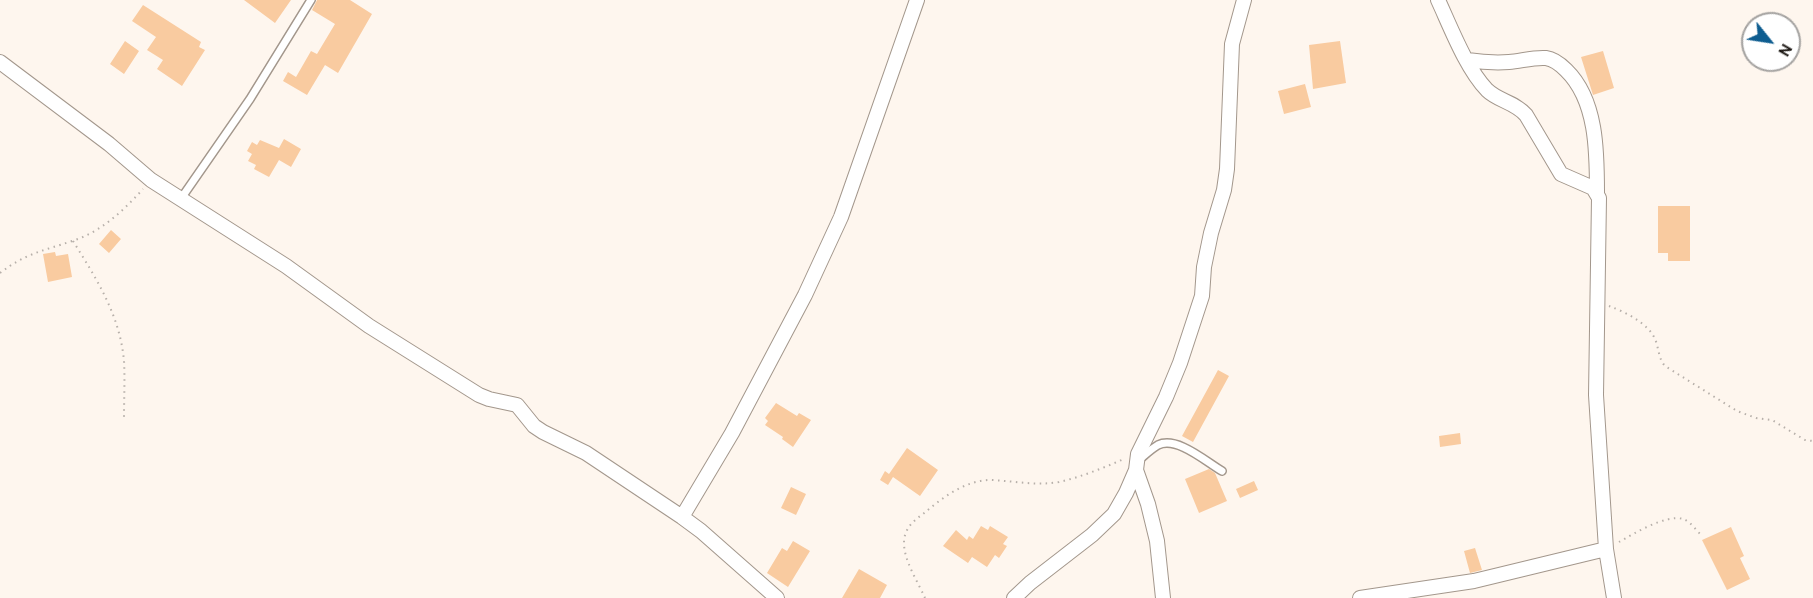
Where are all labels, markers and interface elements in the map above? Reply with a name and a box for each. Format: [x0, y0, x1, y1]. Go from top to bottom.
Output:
north arrow [1741, 12, 1801, 72]
text: N [1774, 41, 1796, 60]

